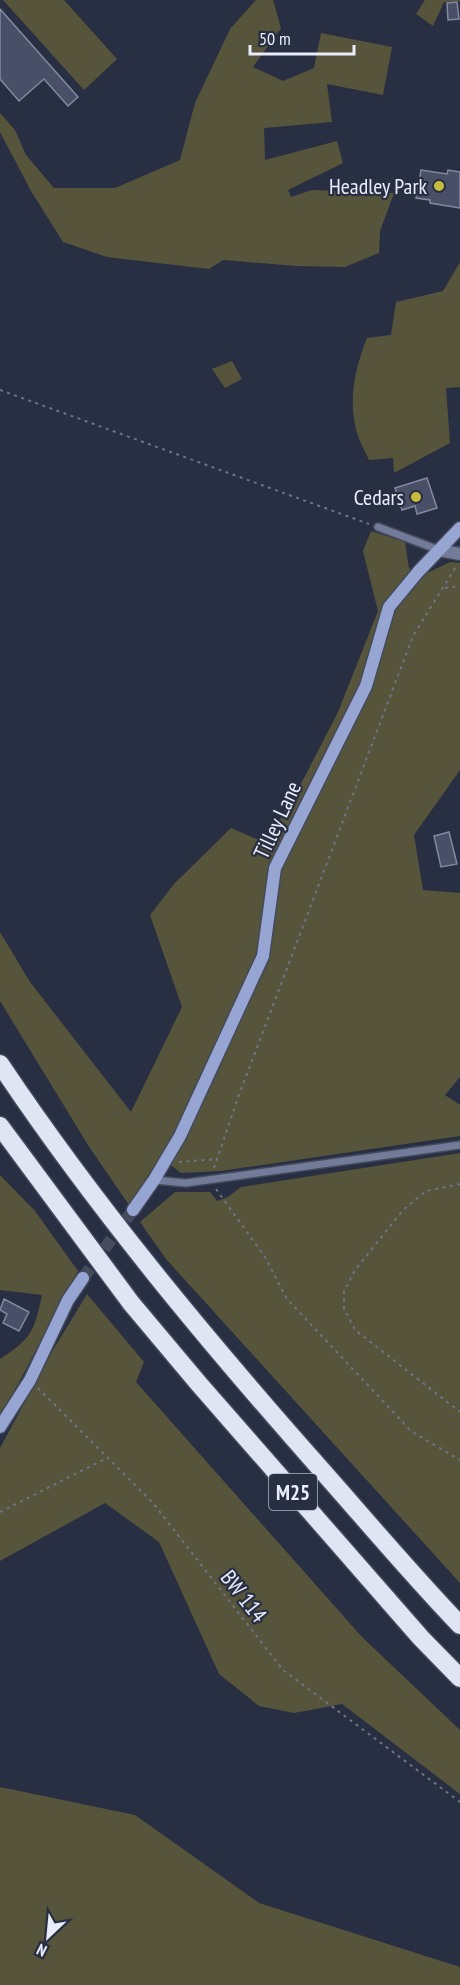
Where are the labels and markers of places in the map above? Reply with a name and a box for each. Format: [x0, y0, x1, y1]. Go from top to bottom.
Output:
place label: Headley Park [329, 172, 427, 200]
marker: Headley Park [432, 179, 446, 193]
place label: Cedars [354, 483, 404, 511]
marker: Cedars [409, 490, 423, 504]

